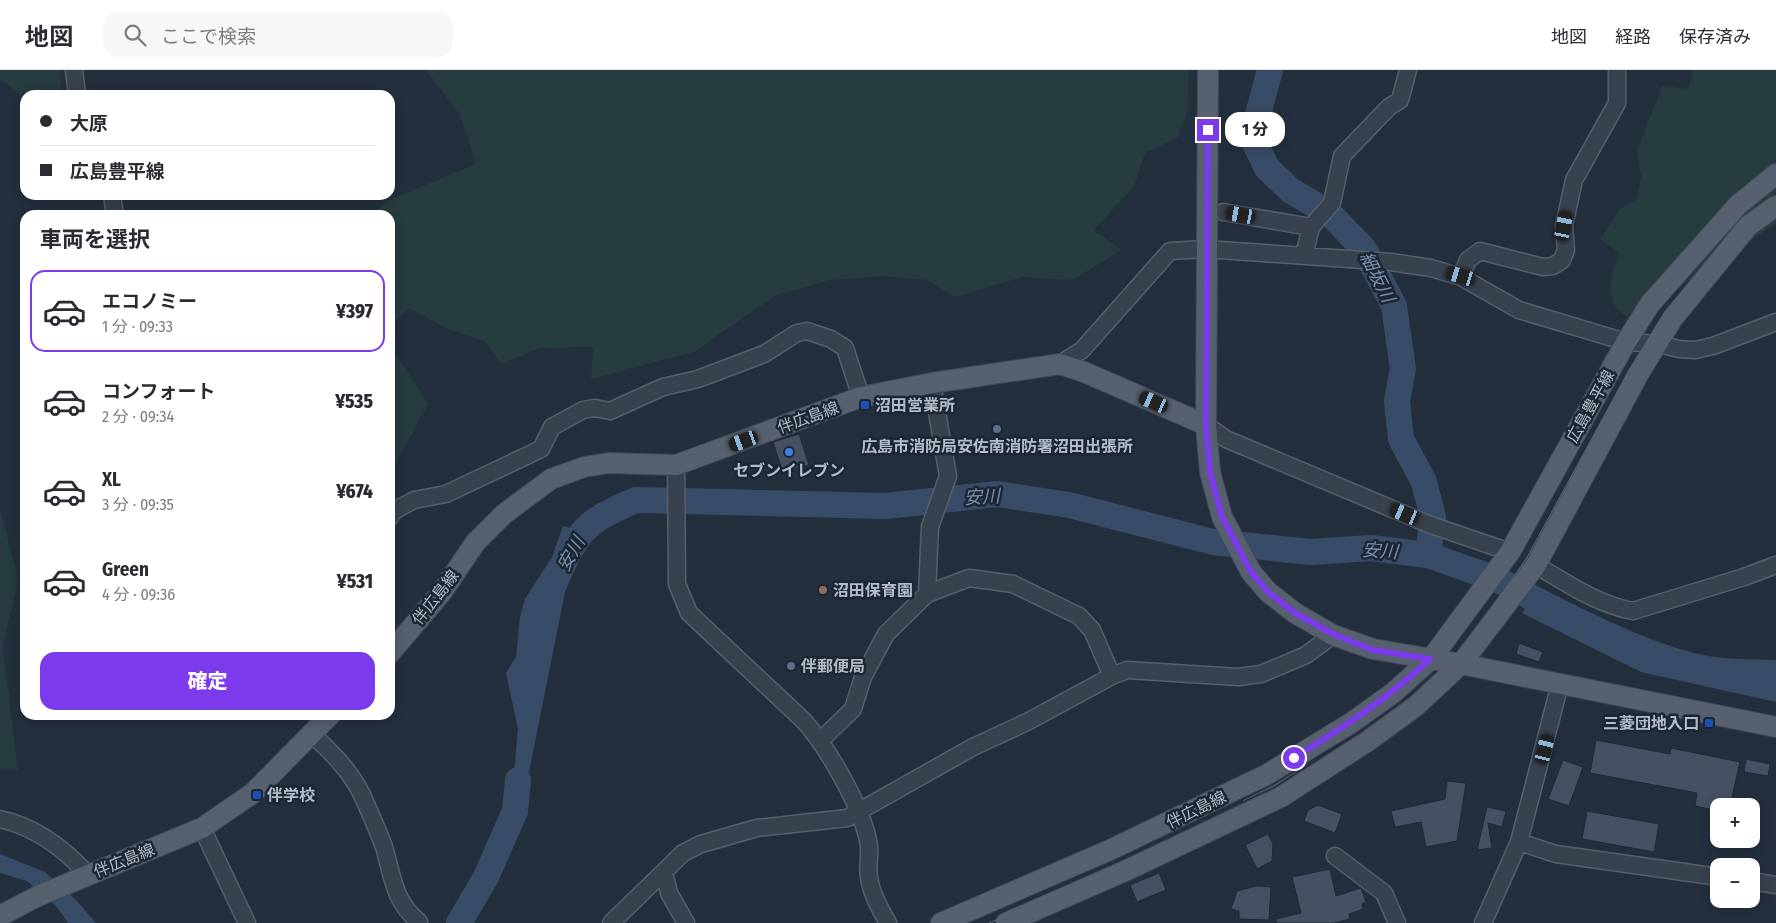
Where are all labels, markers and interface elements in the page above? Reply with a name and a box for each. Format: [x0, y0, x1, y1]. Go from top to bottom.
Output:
search box [103, 12, 453, 57]
icon: search [121, 21, 149, 49]
text: 地図 [25, 23, 73, 51]
text: ここで検索 [161, 25, 256, 48]
text: 地図 [1551, 26, 1587, 48]
text: 経路 [1615, 26, 1651, 48]
text: 保存済み [1679, 26, 1751, 48]
text: 大原 [70, 112, 108, 135]
callout: 1 分 [1226, 112, 1286, 148]
route end [1197, 119, 1219, 141]
text: 1 分 [1242, 120, 1268, 139]
text: 広島豊平線 [70, 160, 165, 183]
car [1224, 205, 1257, 225]
car [1553, 210, 1574, 242]
text: 車両を選択 [40, 226, 150, 253]
water label: 細坂川 [1355, 248, 1400, 308]
car [1444, 264, 1477, 288]
icon: car [42, 289, 87, 334]
text: エコノミー [102, 290, 197, 313]
text: ¥397 [336, 300, 373, 323]
text: 1 分 · 09:33 [102, 317, 173, 336]
street label: 広島豊平線 [1563, 367, 1618, 446]
icon: car [42, 379, 87, 424]
text: コンフォート [102, 380, 215, 403]
car [1137, 389, 1170, 415]
text: ¥535 [335, 390, 373, 413]
place label: 沼田営業所 [875, 396, 955, 415]
street label: 伴広島線 [775, 398, 841, 437]
marker: 沼田営業所 [859, 399, 871, 411]
text: 2 分 · 09:34 [102, 407, 174, 426]
marker: 広島市消防局安佐南消防署沼田出張所 [991, 423, 1003, 435]
car [727, 429, 760, 453]
place label: 広島市消防局安佐南消防署沼田出張所 [861, 437, 1133, 456]
marker: セブンイレブン [783, 446, 795, 458]
place label: セブンイレブン [733, 461, 845, 480]
text: XL [102, 468, 121, 491]
icon: car [42, 469, 87, 514]
text: ¥674 [336, 480, 373, 503]
water label: 安川 [963, 485, 1003, 509]
text: 3 分 · 09:35 [102, 495, 174, 514]
car [1388, 501, 1421, 527]
water label: 安川 [552, 531, 591, 575]
water label: 安川 [1361, 539, 1401, 563]
text: Green [102, 558, 149, 581]
icon: car [42, 559, 87, 604]
street label: 伴広島線 [408, 566, 463, 628]
text: ¥531 [337, 570, 373, 593]
place label: 沼田保育園 [833, 581, 913, 600]
marker: 沼田保育園 [817, 584, 829, 596]
text: 4 分 · 09:36 [102, 585, 175, 604]
button: 確定 [40, 652, 375, 710]
place label: 伴郵便局 [800, 657, 865, 676]
marker: 伴郵便局 [785, 660, 797, 672]
place label: 三菱団地入口 [1603, 714, 1699, 733]
marker: 三菱団地入口 [1703, 717, 1715, 729]
car [1534, 733, 1555, 765]
route start [1283, 747, 1305, 769]
place label: 伴学校 [266, 786, 315, 805]
street label: 伴広島線 [1163, 787, 1229, 832]
marker: 伴学校 [251, 789, 263, 801]
map controls [1710, 798, 1760, 908]
button: + [1710, 798, 1760, 848]
street label: 伴広島線 [91, 840, 157, 881]
button: − [1710, 858, 1760, 908]

